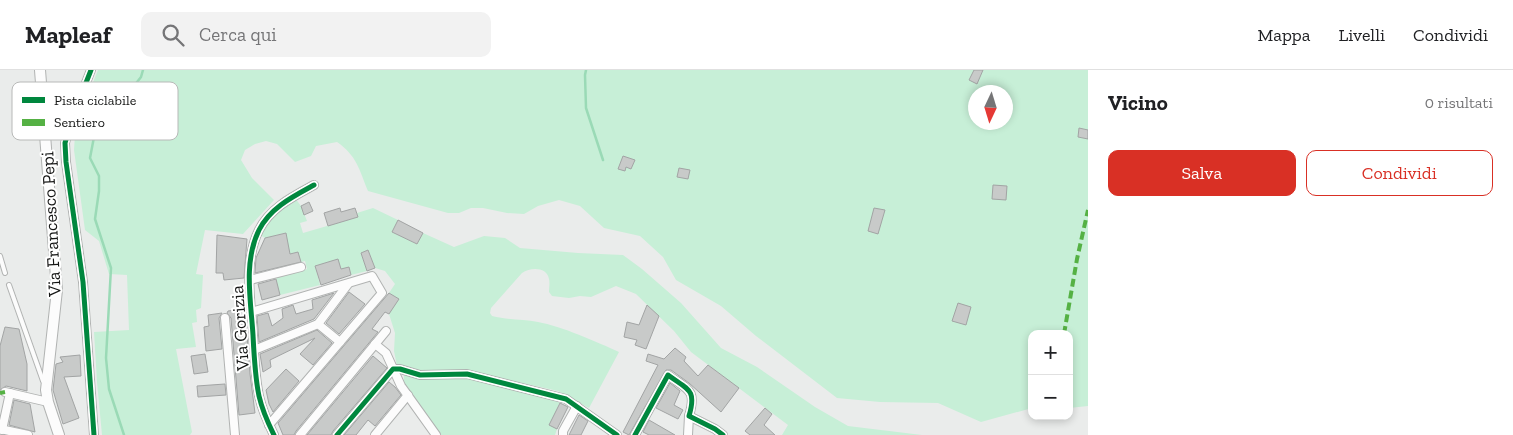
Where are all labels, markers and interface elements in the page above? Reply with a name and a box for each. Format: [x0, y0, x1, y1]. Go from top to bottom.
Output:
search box [141, 12, 491, 57]
text: Mapleaf [25, 20, 111, 49]
icon: search [159, 21, 187, 49]
text: Cerca qui [199, 23, 277, 46]
text: Mappa [1258, 24, 1310, 46]
text: Livelli [1338, 24, 1385, 46]
text: Condividi [1413, 24, 1488, 46]
legend [12, 82, 178, 140]
north arrow [968, 85, 1013, 130]
text: Vicino [1108, 90, 1168, 115]
text: Pista ciclabile [54, 92, 137, 109]
text: 0 risultati [1425, 93, 1493, 112]
text: Sentiero [54, 114, 105, 131]
button: Salva [1108, 150, 1296, 196]
button: Condividi [1306, 150, 1493, 196]
street label: Via Francesco Pepi [36, 151, 66, 298]
street label: Via Gorizia [226, 284, 254, 372]
map controls [1028, 330, 1073, 420]
button: + [1028, 330, 1073, 375]
button: − [1028, 375, 1073, 420]

